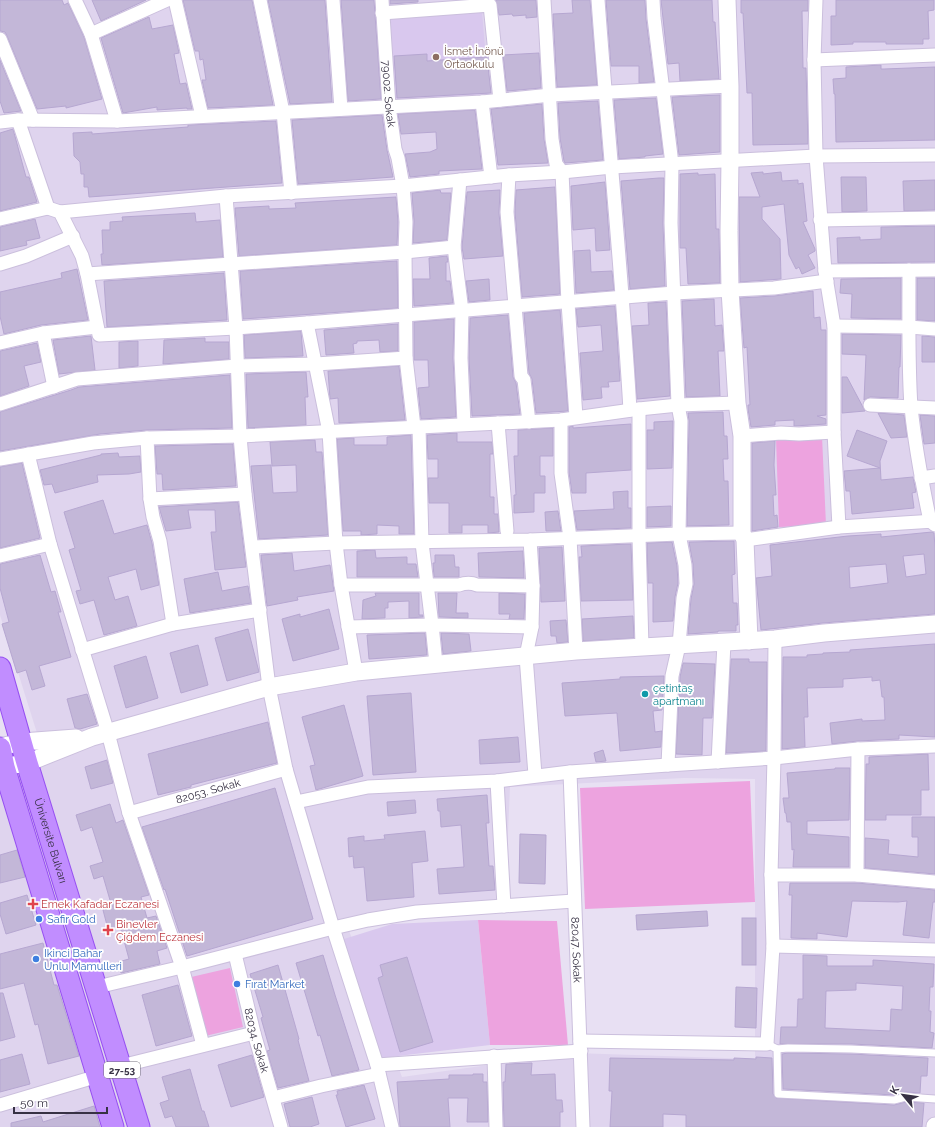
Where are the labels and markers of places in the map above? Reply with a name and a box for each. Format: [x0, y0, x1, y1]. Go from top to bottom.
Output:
place label: İsmet İnönü Ortaokulu [444, 45, 504, 71]
marker: İsmet İnönü Ortaokulu [431, 52, 441, 62]
place label: çetintaş apartmanı [653, 682, 704, 708]
marker: çetintaş apartmanı [640, 689, 650, 699]
place label: Emek Kafadar Eczanesi [41, 898, 159, 911]
marker: Emek Kafadar Eczanesi [28, 899, 38, 909]
place label: Safir Gold [47, 913, 96, 926]
marker: Safir Gold [34, 914, 44, 924]
place label: Binevler Çiğdem Eczanesi [116, 918, 204, 944]
marker: Binevler Çiğdem Eczanesi [103, 925, 113, 935]
place label: Ikinci Bahar Unlu Mamulleri [44, 947, 122, 973]
marker: Ikinci Bahar Unlu Mamulleri [31, 954, 41, 964]
place label: Fırat Market [245, 978, 305, 991]
marker: Fırat Market [232, 979, 242, 989]

